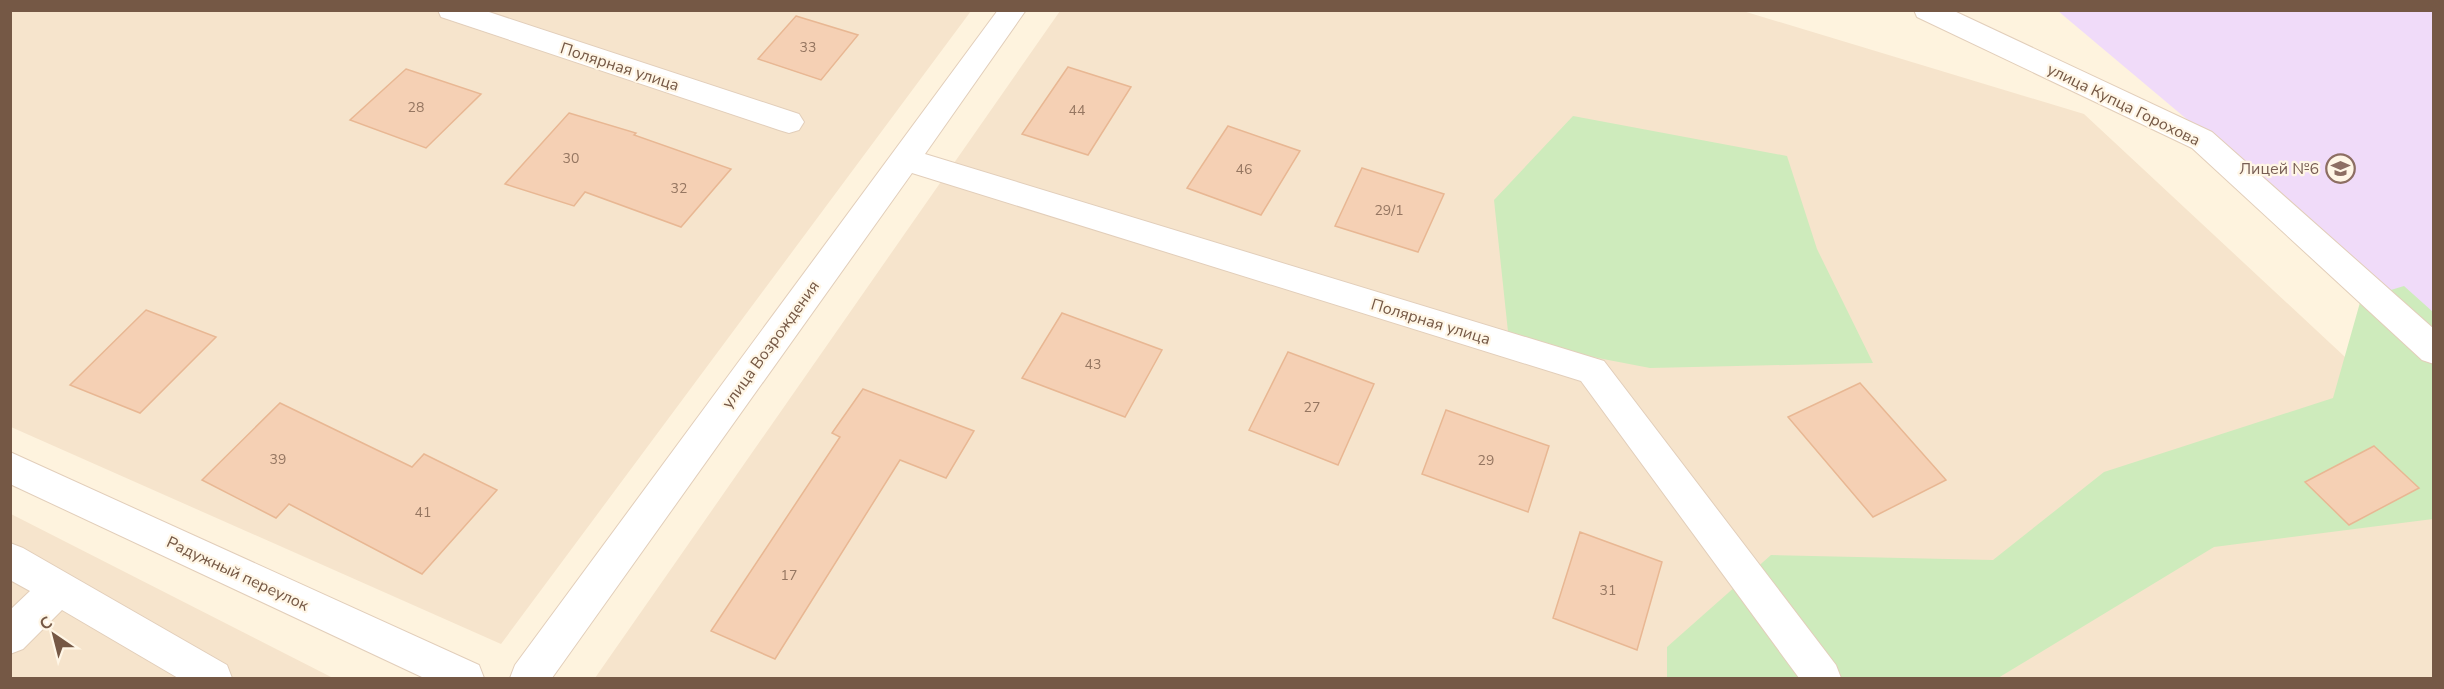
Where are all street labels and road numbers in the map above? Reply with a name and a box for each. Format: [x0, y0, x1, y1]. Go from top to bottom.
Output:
street label: Полярная улица [557, 37, 682, 97]
street label: улица Купца Горохова [2043, 58, 2204, 152]
street label: улица Возрождения [717, 276, 825, 413]
street label: Полярная улица [1368, 293, 1493, 351]
street label: Радужный переулок [163, 531, 313, 617]

